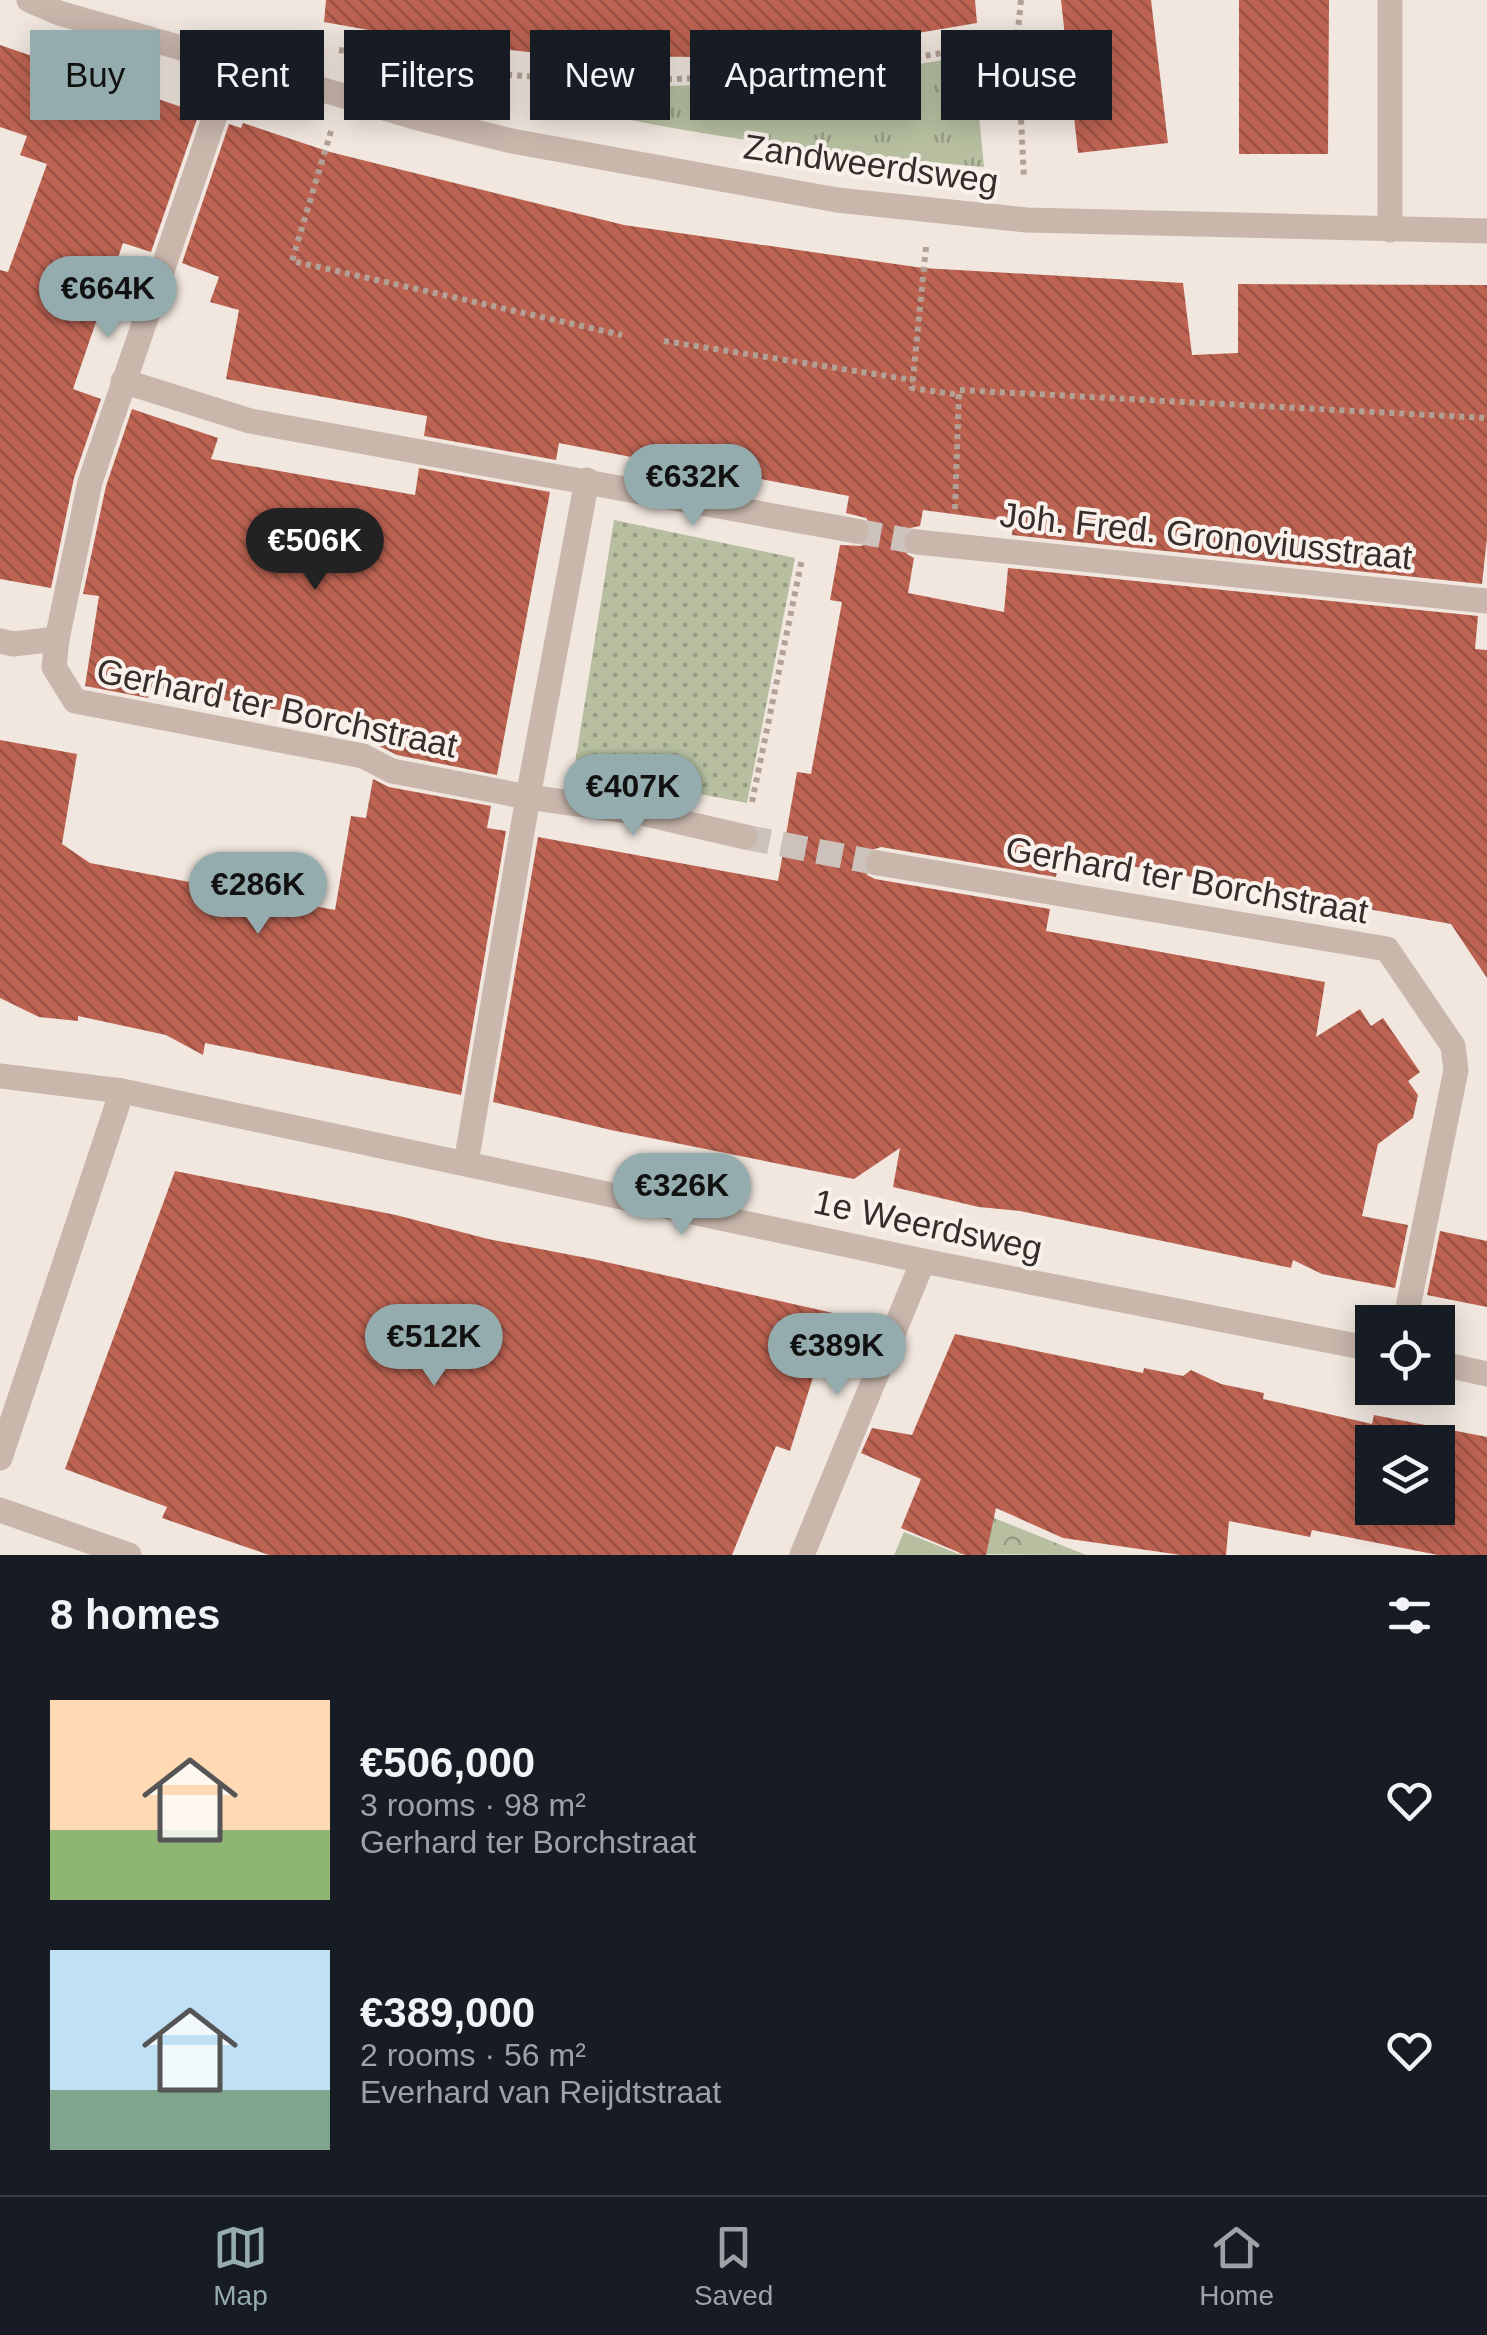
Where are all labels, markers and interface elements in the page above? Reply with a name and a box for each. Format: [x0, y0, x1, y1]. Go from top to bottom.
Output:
chip: Buy [30, 30, 160, 120]
chip: Rent [180, 30, 324, 120]
chip: Filters [344, 30, 510, 120]
chip: New [530, 30, 670, 120]
chip: Apartment [690, 30, 921, 120]
chip: House [941, 30, 1112, 120]
street label: Zandweerdsweg [741, 126, 1001, 201]
pin: €664K [38, 256, 178, 341]
text: €664K [61, 270, 155, 306]
pin: €632K [623, 444, 763, 529]
text: €632K [646, 458, 740, 494]
street label: Joh. Fred. Gronoviusstraat [998, 494, 1414, 577]
pin: €506K [245, 508, 385, 593]
text: €506K [268, 522, 362, 558]
street label: Gerhard ter Borchstraat [93, 650, 461, 765]
pin: €407K [563, 754, 703, 839]
text: €407K [586, 768, 680, 804]
street label: Gerhard ter Borchstraat [1003, 828, 1372, 931]
pin: €286K [188, 852, 328, 937]
text: €286K [211, 866, 305, 902]
pin: €326K [612, 1153, 752, 1238]
text: €326K [635, 1167, 729, 1203]
street label: 1e Weerdsweg [810, 1181, 1046, 1268]
pin: €512K [364, 1304, 504, 1389]
map controls [1355, 1305, 1455, 1525]
button: locate [1355, 1305, 1455, 1405]
pin: €389K [767, 1313, 907, 1398]
text: €512K [387, 1318, 481, 1354]
text: €389K [790, 1327, 884, 1363]
button: layers [1355, 1425, 1455, 1525]
icon: filters [1382, 1588, 1437, 1643]
text: 8 homes [50, 1591, 220, 1638]
text: €506,000 [360, 1739, 535, 1786]
icon: home [130, 1740, 250, 1860]
icon: heart [1382, 1773, 1437, 1828]
text: 3 rooms · 98 m² [360, 1787, 586, 1823]
text: Gerhard ter Borchstraat [360, 1824, 696, 1860]
text: €389,000 [360, 1989, 535, 2036]
icon: home [130, 1990, 250, 2110]
icon: heart [1382, 2023, 1437, 2078]
text: 2 rooms · 56 m² [360, 2037, 586, 2073]
text: Everhard van Reijdtstraat [360, 2074, 721, 2110]
tab: Map [213, 2220, 268, 2312]
tab: Saved [694, 2220, 773, 2312]
tab: Home [1199, 2220, 1274, 2312]

